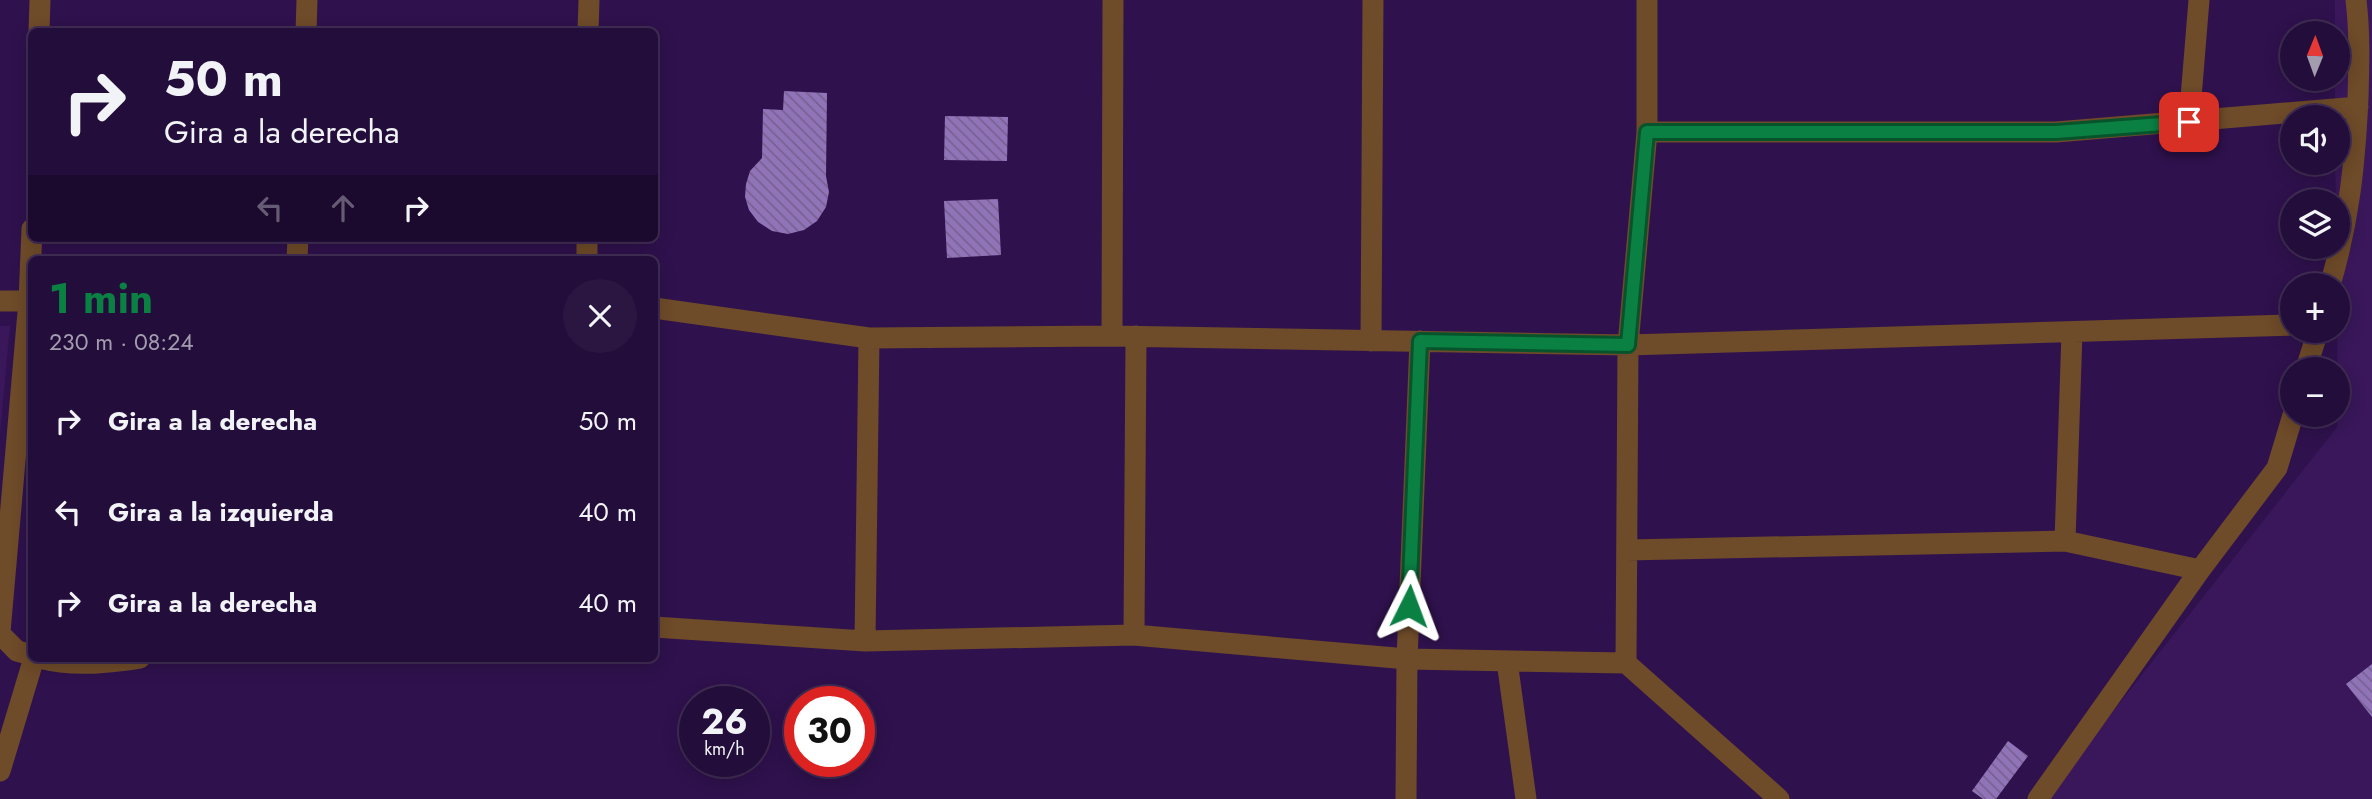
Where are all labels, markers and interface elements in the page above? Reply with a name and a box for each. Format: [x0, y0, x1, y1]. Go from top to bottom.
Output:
north arrow [2280, 21, 2350, 91]
map controls [2280, 21, 2350, 427]
text: 50 m [164, 44, 283, 114]
icon: right [49, 56, 140, 147]
pin [2159, 92, 2219, 152]
icon: arrive [2170, 103, 2208, 141]
button: sound [2280, 105, 2350, 175]
text: Gira a la derecha [164, 109, 400, 155]
icon: left [251, 189, 289, 227]
icon: ahead [324, 189, 362, 227]
icon: right [397, 189, 435, 227]
button: layers [2280, 189, 2350, 259]
text: 1 min [49, 268, 153, 329]
button: + [2280, 273, 2350, 343]
button: close [563, 279, 637, 353]
text: 230 m · 08:24 [49, 325, 194, 359]
button: − [2280, 357, 2350, 427]
icon: right [49, 402, 87, 440]
text: Gira a la derecha [108, 402, 317, 440]
text: 50 m [579, 402, 637, 440]
icon: left [49, 493, 87, 531]
text: Gira a la izquierda [108, 493, 334, 531]
text: 40 m [578, 493, 637, 531]
position arrow [1372, 569, 1446, 643]
icon: right [49, 584, 87, 622]
text: Gira a la derecha [108, 584, 317, 622]
text: 40 m [578, 584, 637, 622]
speed limit sign: 30 [784, 686, 875, 777]
text: 26 [701, 697, 748, 747]
text: km/h [704, 736, 745, 762]

